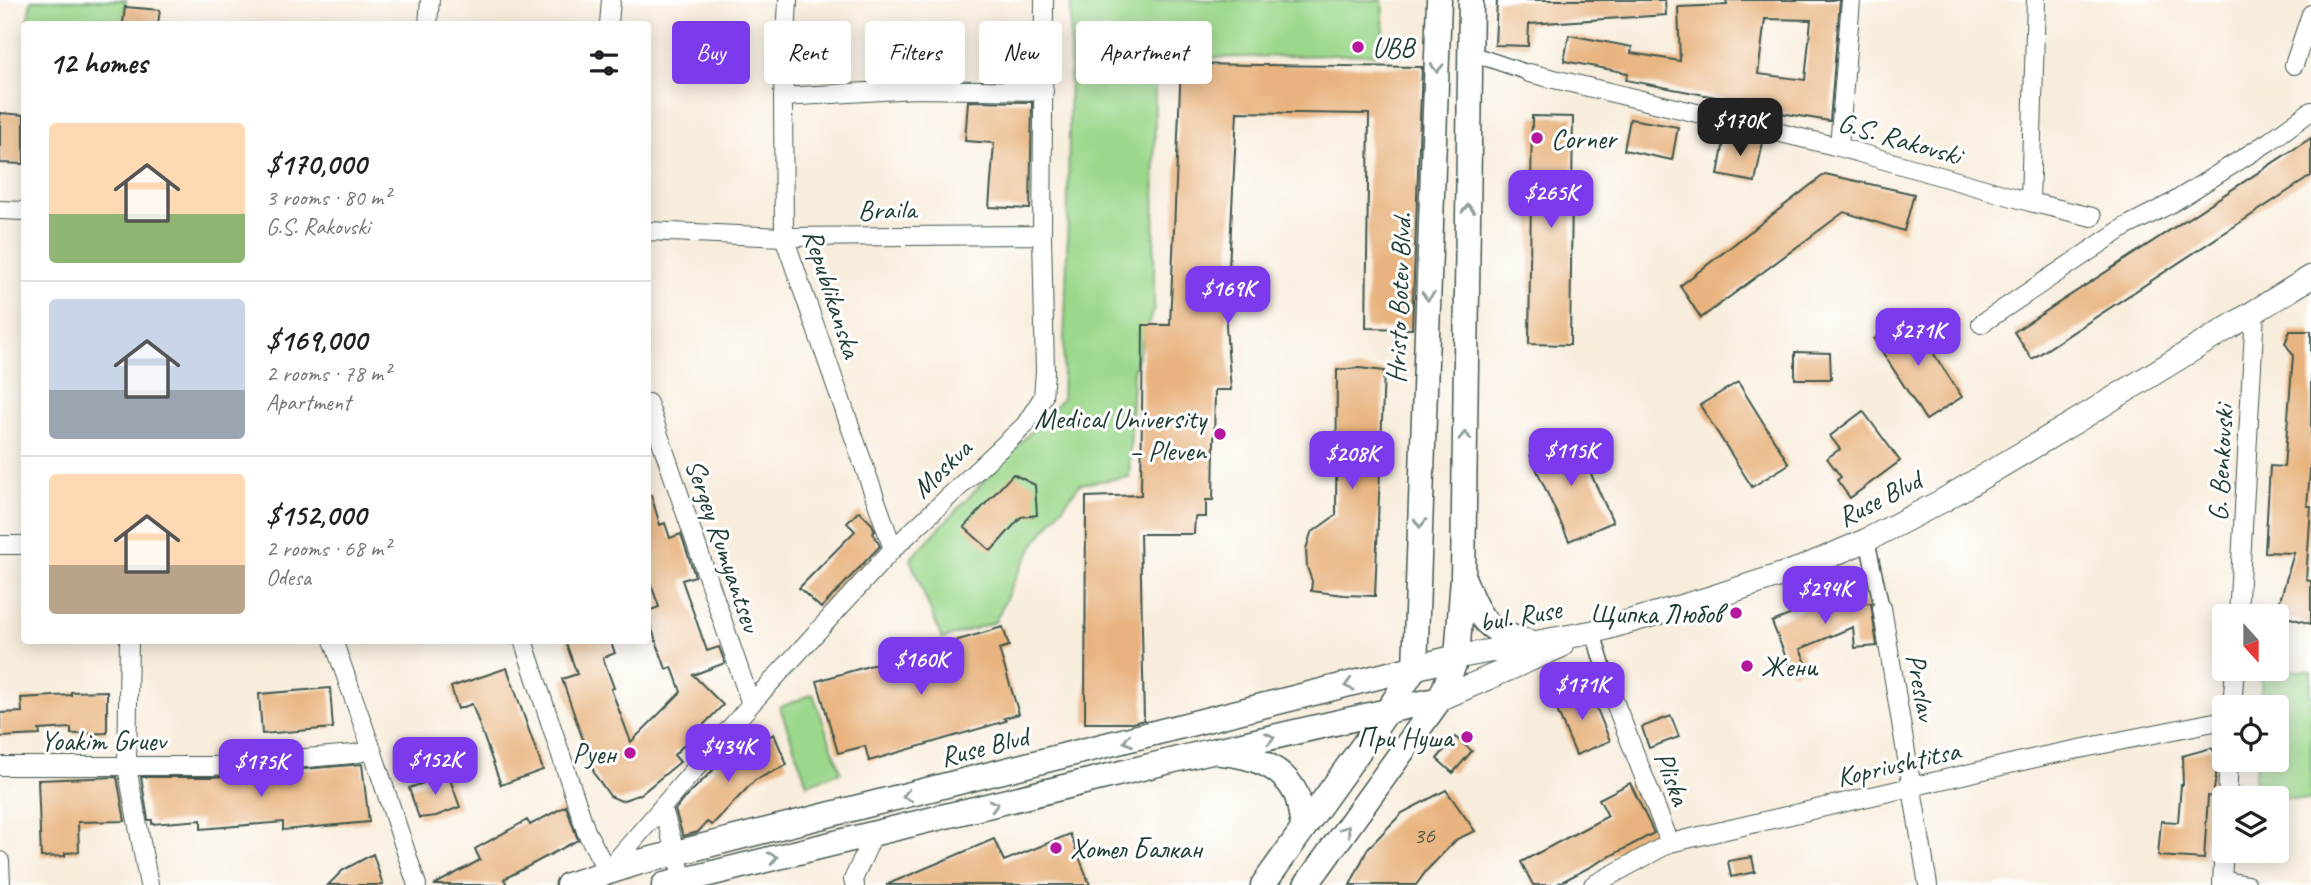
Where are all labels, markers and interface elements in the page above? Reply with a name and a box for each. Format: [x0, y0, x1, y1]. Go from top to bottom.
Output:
chip: Buy [672, 21, 750, 84]
chip: Rent [764, 21, 851, 84]
chip: Filters [865, 21, 965, 84]
chip: New [979, 21, 1062, 84]
chip: Apartment [1076, 21, 1212, 84]
place label: UBB [1372, 30, 1417, 65]
marker: UBB [1350, 39, 1366, 55]
text: 12 homes [49, 44, 147, 82]
icon: filters [585, 44, 623, 82]
one-way arrow [1429, 63, 1444, 74]
pin: $170K [1691, 99, 1789, 158]
street label: G.S. Rakovski [1834, 104, 1969, 174]
text: $170K [1714, 106, 1767, 135]
place label: Corner [1551, 121, 1618, 156]
marker: Corner [1529, 130, 1545, 146]
text: $170,000 [266, 145, 366, 183]
icon: home [105, 151, 189, 235]
pin: $265K [1502, 170, 1600, 230]
text: $265K [1524, 178, 1578, 207]
text: 3 rooms · 80 m² [266, 183, 390, 212]
street label: Braila [858, 191, 919, 228]
one-way arrow [1460, 203, 1475, 214]
text: G.S. Rakovski [266, 212, 370, 241]
street label: Hristo Botev Blvd. [1378, 212, 1419, 384]
street label: Republikanska [795, 224, 870, 363]
pin: $169K [1179, 266, 1277, 326]
text: $169K [1201, 274, 1255, 303]
one-way arrow [1421, 290, 1436, 301]
pin: $271K [1869, 308, 1967, 368]
text: $271K [1892, 316, 1945, 345]
text: $169,000 [266, 321, 367, 359]
icon: home [105, 327, 189, 411]
text: 2 rooms · 78 m² [266, 359, 390, 388]
text: Apartment [266, 388, 351, 417]
street label: G. Benkovski [2200, 400, 2241, 522]
place label: Medical University – Pleven [1034, 401, 1208, 468]
marker: Medical University – Pleven [1212, 426, 1228, 442]
pin: $115K [1522, 428, 1620, 488]
street label: Moskva [904, 430, 980, 505]
one-way arrow [1457, 430, 1472, 441]
pin: $208K [1303, 432, 1401, 491]
text: $115K [1545, 436, 1597, 465]
text: $208K [1325, 439, 1379, 468]
street label: Sergey Rumyantsev [678, 455, 770, 638]
street label: Ruse Blvd [1831, 461, 1931, 534]
text: $152,000 [266, 496, 366, 534]
icon: home [105, 502, 189, 586]
one-way arrow [1412, 518, 1428, 529]
text: 2 rooms · 68 m² [266, 534, 390, 563]
text: Odesa [266, 563, 311, 592]
pin: $294K [1776, 566, 1874, 626]
text: $294K [1799, 574, 1851, 603]
street label: bul. Ruse [1476, 591, 1566, 640]
place label: Щипка Любов [1591, 596, 1729, 631]
north arrow [2212, 604, 2289, 681]
map controls [2212, 604, 2289, 863]
marker: Щипка Любов [1728, 605, 1744, 621]
pin: $160K [872, 638, 970, 697]
text: $160K [894, 645, 948, 674]
place label: Жени [1761, 649, 1819, 684]
street label: Preslav [1898, 651, 1945, 726]
marker: Жени [1739, 658, 1755, 674]
pin: $171K [1533, 662, 1631, 722]
text: $171K [1556, 670, 1609, 699]
one-way arrow [1343, 677, 1355, 691]
button: locate [2212, 695, 2289, 772]
street label: Ruse Blvd [937, 718, 1036, 774]
place label: При Нуша [1357, 720, 1456, 755]
street label: Yoakim Gruev [40, 723, 168, 758]
pin: $434K [679, 724, 777, 784]
marker: При Нуша [1459, 729, 1475, 745]
text: $434K [701, 732, 755, 761]
one-way arrow [1264, 732, 1276, 746]
street label: Koprivshtitsa [1833, 732, 1965, 795]
one-way arrow [1122, 733, 1134, 747]
place label: Руен [573, 736, 617, 771]
pin: $152K [386, 738, 484, 797]
pin: $175K [212, 740, 310, 799]
text: $152K [409, 745, 461, 774]
marker: Руен [622, 745, 638, 761]
text: $175K [235, 747, 287, 776]
street label: Pliska [1646, 747, 1699, 811]
button: layers [2212, 786, 2289, 863]
one-way arrow [901, 788, 913, 802]
one-way arrow [988, 799, 1000, 813]
house number: 36 [1413, 820, 1436, 850]
one-way arrow [1338, 825, 1350, 838]
place label: Хотел Балкан [1070, 831, 1204, 866]
marker: Хотел Балкан [1048, 840, 1064, 856]
one-way arrow [767, 852, 779, 867]

